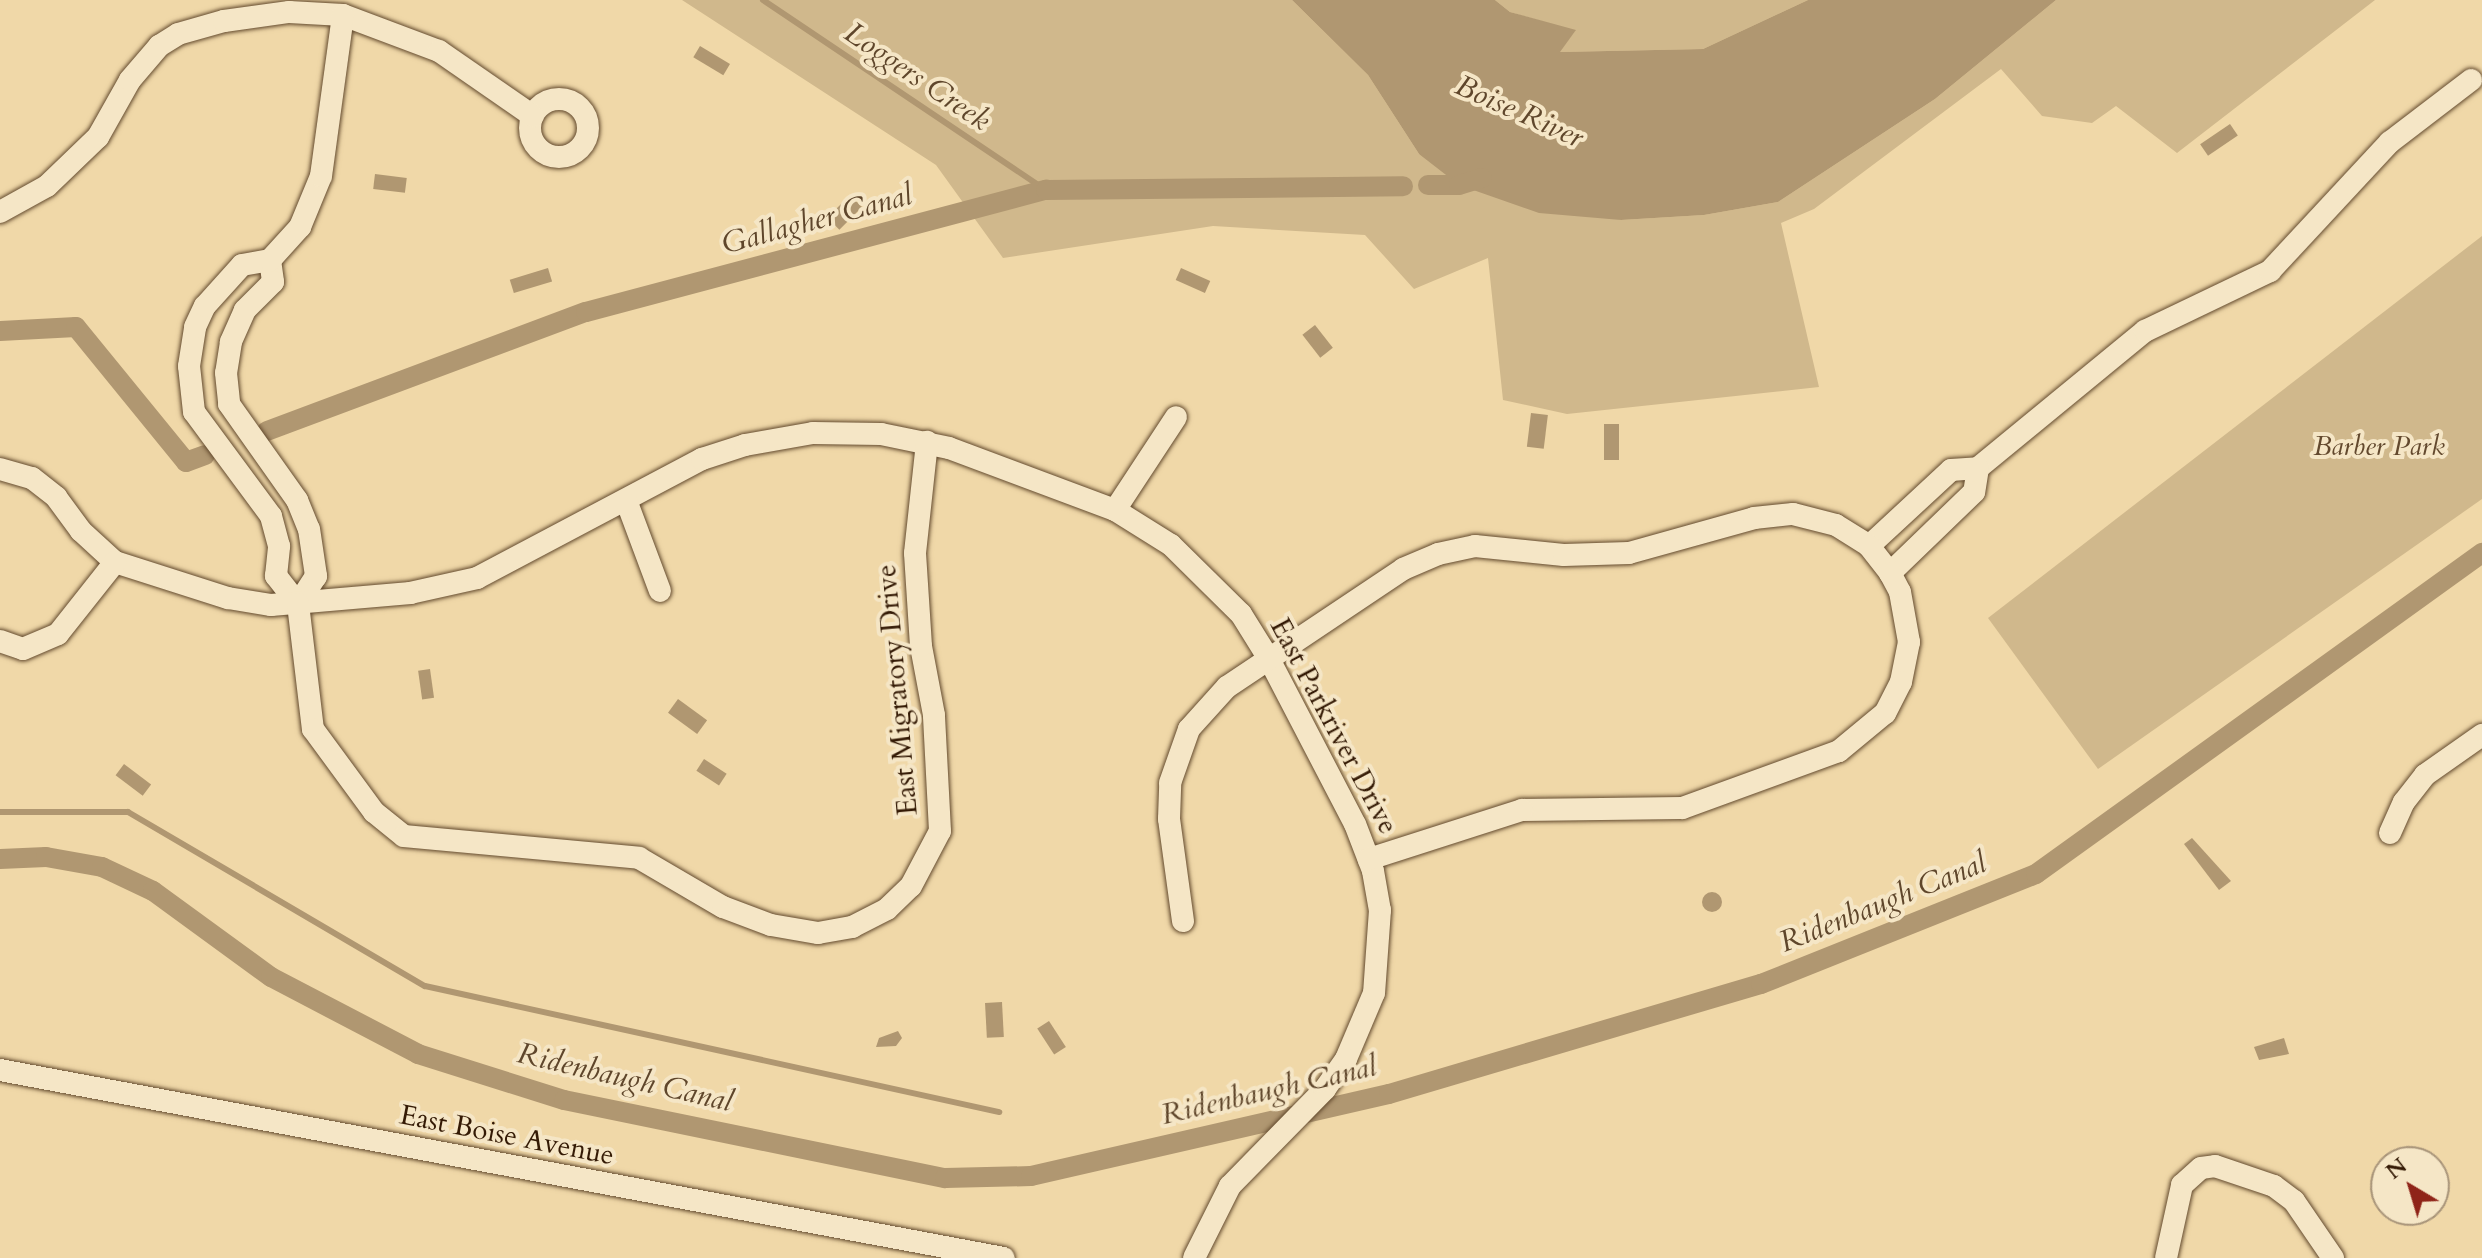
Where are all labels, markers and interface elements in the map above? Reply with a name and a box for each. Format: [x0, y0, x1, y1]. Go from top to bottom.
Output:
water label: Loggers Creek [837, 15, 997, 139]
water label: Boise River [1449, 68, 1589, 156]
water label: Gallagher Canal [718, 177, 916, 263]
park label: Barber Park [2313, 429, 2445, 463]
street label: East Migratory Drive [869, 563, 925, 817]
street label: East Parkriver Drive [1263, 612, 1405, 840]
water label: Ridenbaugh Canal [1774, 845, 1992, 961]
water label: Ridenbaugh Canal [514, 1036, 736, 1120]
water label: Ridenbaugh Canal [1158, 1049, 1380, 1133]
street label: East Boise Avenue [397, 1098, 617, 1172]
north arrow [2370, 1146, 2450, 1226]
text: N [2380, 1151, 2413, 1186]

